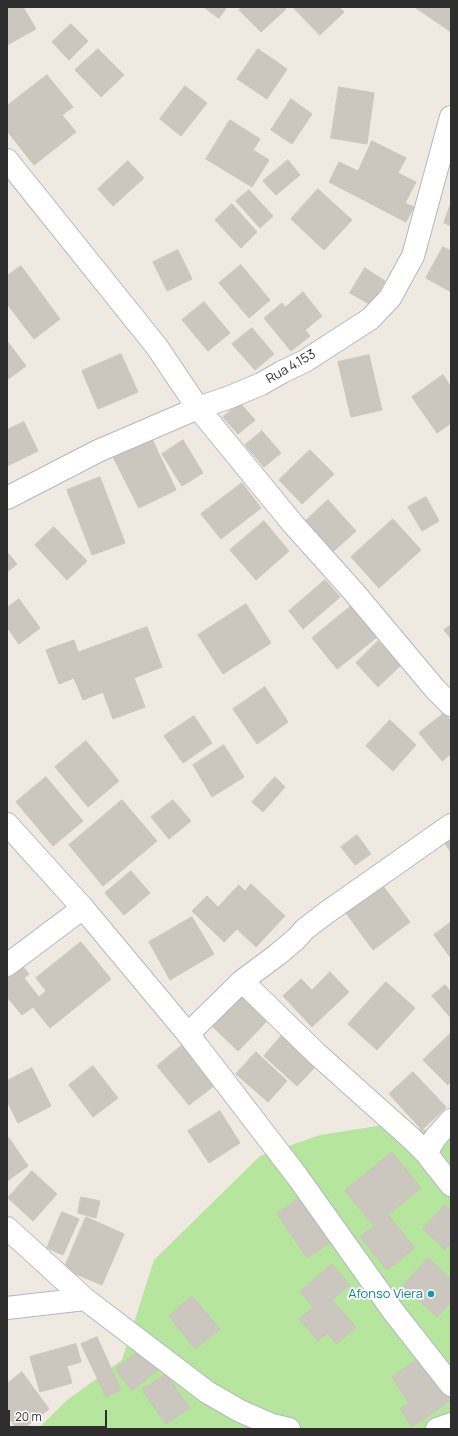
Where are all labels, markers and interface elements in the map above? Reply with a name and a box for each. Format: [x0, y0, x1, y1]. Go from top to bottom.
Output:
street label: Rua 4.153 [263, 347, 319, 387]
place label: Afonso Viera [348, 1286, 423, 1302]
marker: Afonso Viera [426, 1289, 436, 1299]
scale bar [10, 1402, 109, 1428]
text: 20 m [15, 1408, 42, 1425]

